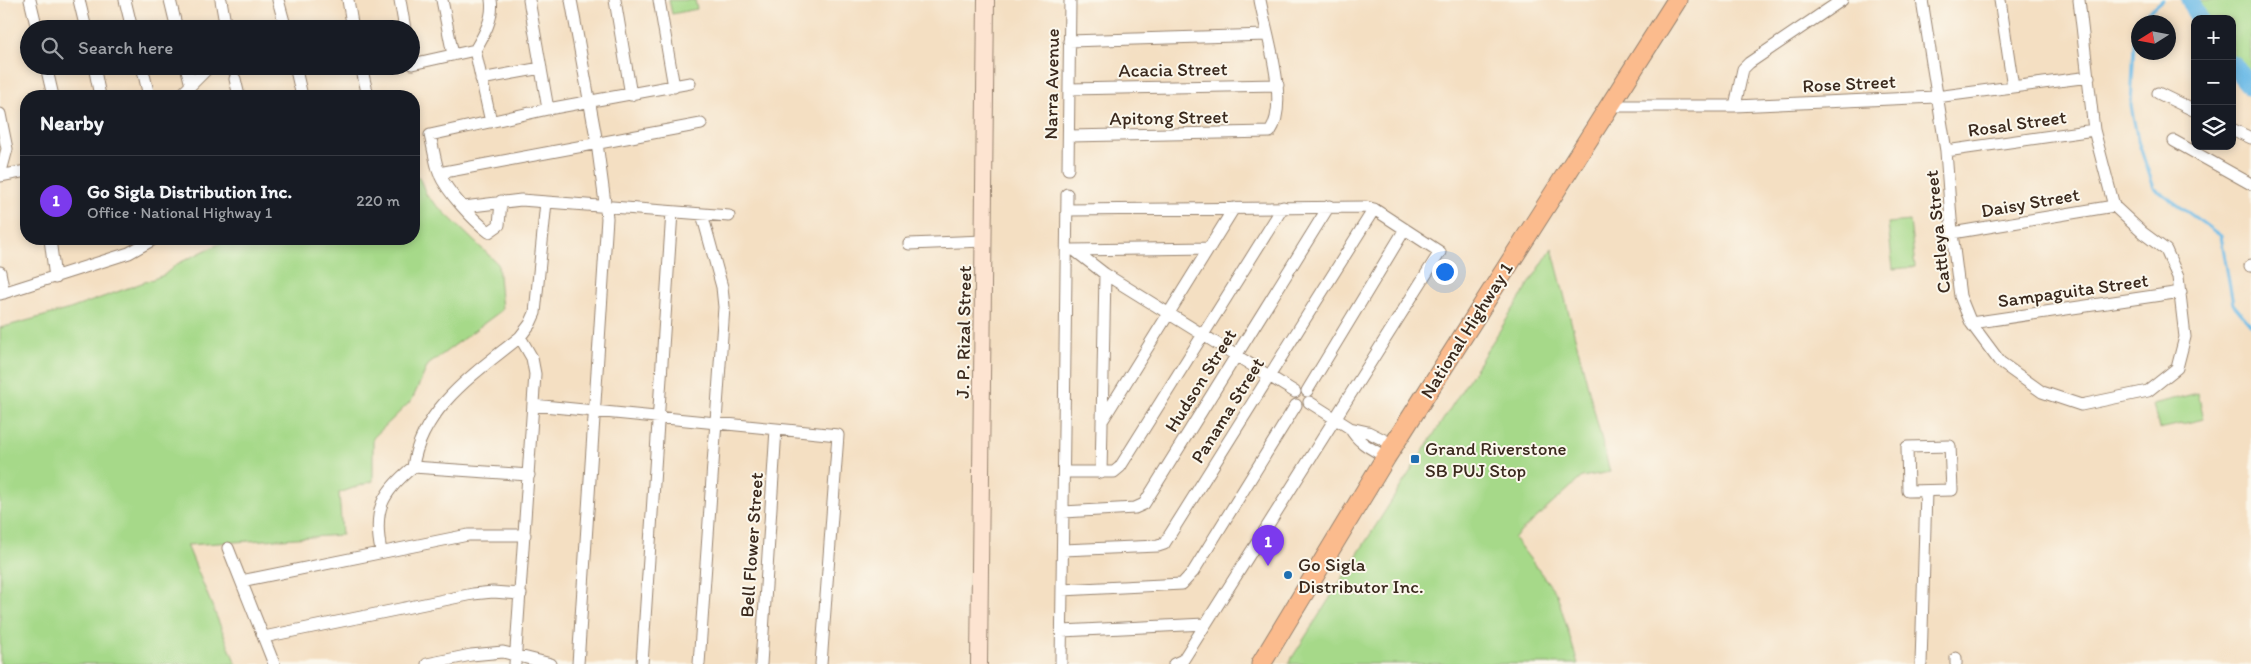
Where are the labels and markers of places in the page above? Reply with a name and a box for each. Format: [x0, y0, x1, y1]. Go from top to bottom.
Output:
place label: Grand Riverstone SB PUJ Stop [1425, 437, 1567, 482]
marker: Grand Riverstone SB PUJ Stop [1409, 453, 1421, 465]
pin: 1 [1252, 525, 1284, 566]
place label: Go Sigla Distributor Inc. [1298, 553, 1424, 598]
marker: Go Sigla Distributor Inc. [1282, 569, 1294, 581]

